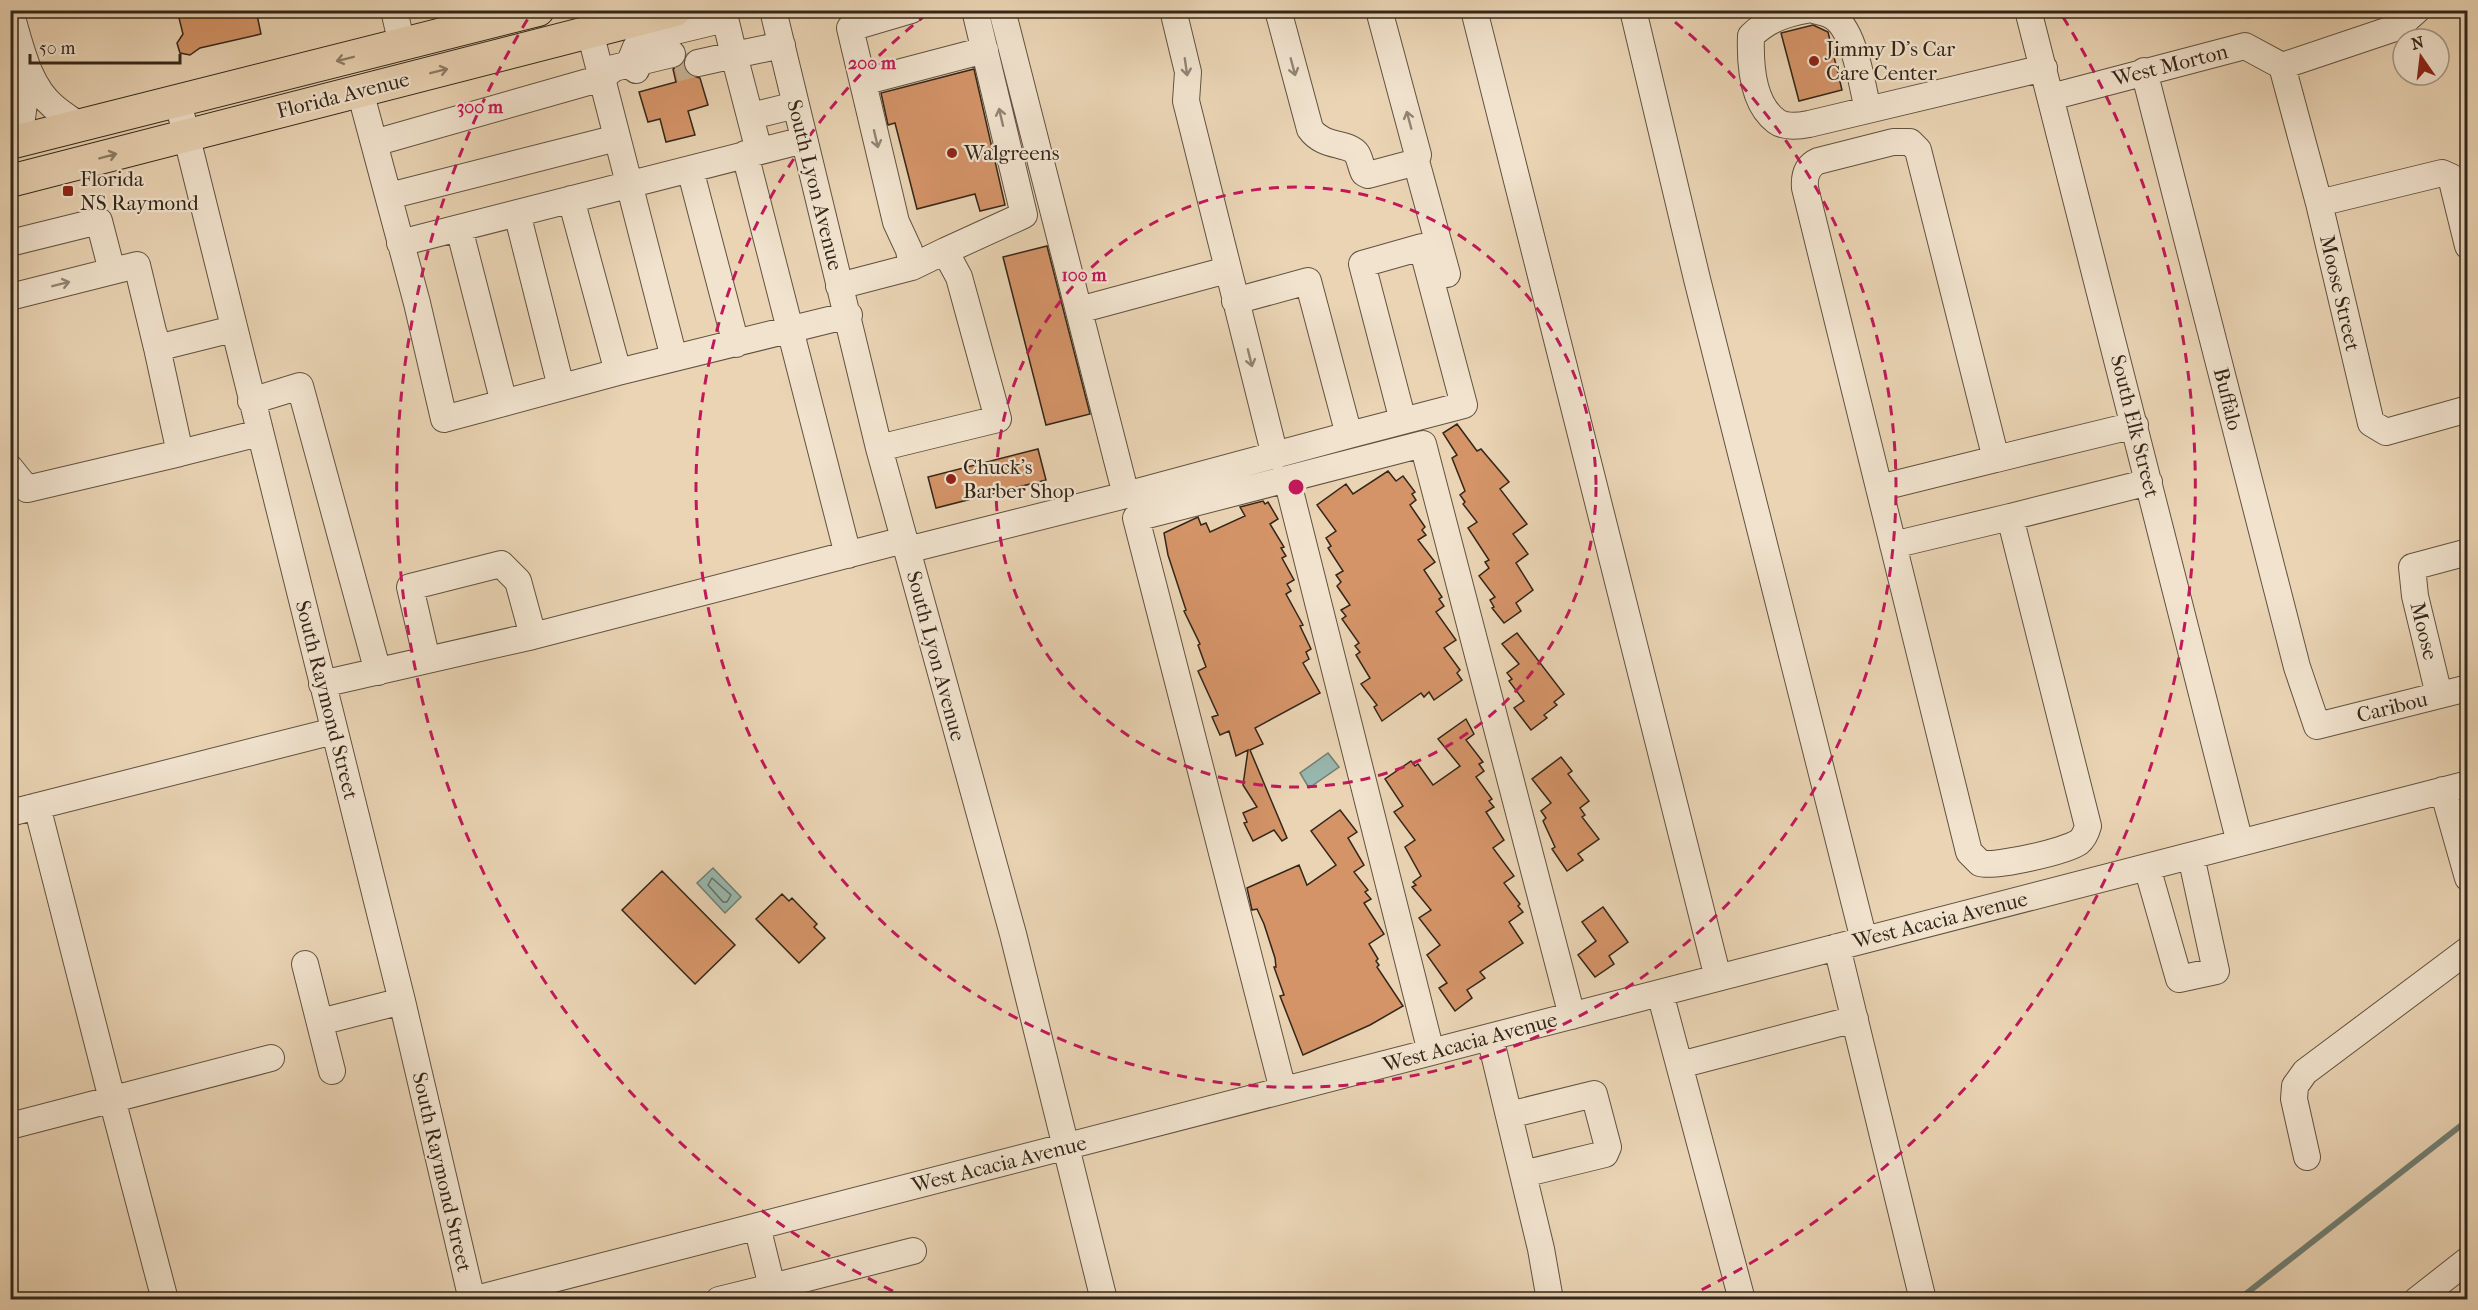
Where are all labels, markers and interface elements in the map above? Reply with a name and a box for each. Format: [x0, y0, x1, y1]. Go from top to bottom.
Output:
scale bar [30, 27, 180, 65]
north arrow [2391, 27, 2451, 87]
text: N [2409, 32, 2427, 54]
place label: Jimmy D's Car Care Center [1824, 37, 1955, 85]
text: 50 m [39, 38, 76, 59]
street label: West Morton [2109, 39, 2230, 91]
text: 200 m [848, 53, 897, 74]
one-way arrow [336, 54, 355, 66]
marker: Jimmy D's Car Care Center [1807, 54, 1821, 68]
one-way arrow [1181, 57, 1192, 77]
one-way arrow [1288, 57, 1300, 76]
one-way arrow [429, 64, 448, 76]
street label: Florida Avenue [274, 67, 412, 123]
text: 300 m [457, 97, 504, 118]
street label: South Lyon Avenue [782, 97, 848, 273]
one-way arrow [995, 108, 1006, 127]
one-way arrow [1403, 111, 1414, 130]
one-way arrow [871, 130, 883, 149]
place label: Walgreens [963, 141, 1060, 165]
marker: Walgreens [945, 146, 959, 160]
one-way arrow [98, 150, 117, 161]
place label: Florida NS Raymond [80, 167, 199, 215]
marker: Florida NS Raymond [61, 184, 75, 198]
street label: Moose Street [2315, 233, 2365, 354]
text: 100 m [1061, 265, 1108, 286]
one-way arrow [52, 277, 71, 289]
one-way arrow [1245, 348, 1256, 367]
street label: South Elk Street [2106, 352, 2164, 500]
street label: Buffalo [2209, 365, 2247, 433]
place label: Chuck's Barber Shop [963, 455, 1075, 503]
marker: Chuck's Barber Shop [944, 472, 958, 486]
centre of rings [1286, 477, 1306, 497]
street label: South Lyon Avenue [902, 568, 970, 744]
street label: South Raymond Street [291, 598, 363, 802]
street label: Moose [2405, 600, 2443, 662]
street label: Caribou [2354, 687, 2430, 727]
street label: West Acacia Avenue [1849, 887, 2030, 954]
street label: West Acacia Avenue [1379, 1007, 1560, 1077]
street label: South Raymond Street [407, 1070, 477, 1275]
street label: West Acacia Avenue [908, 1131, 1089, 1198]

